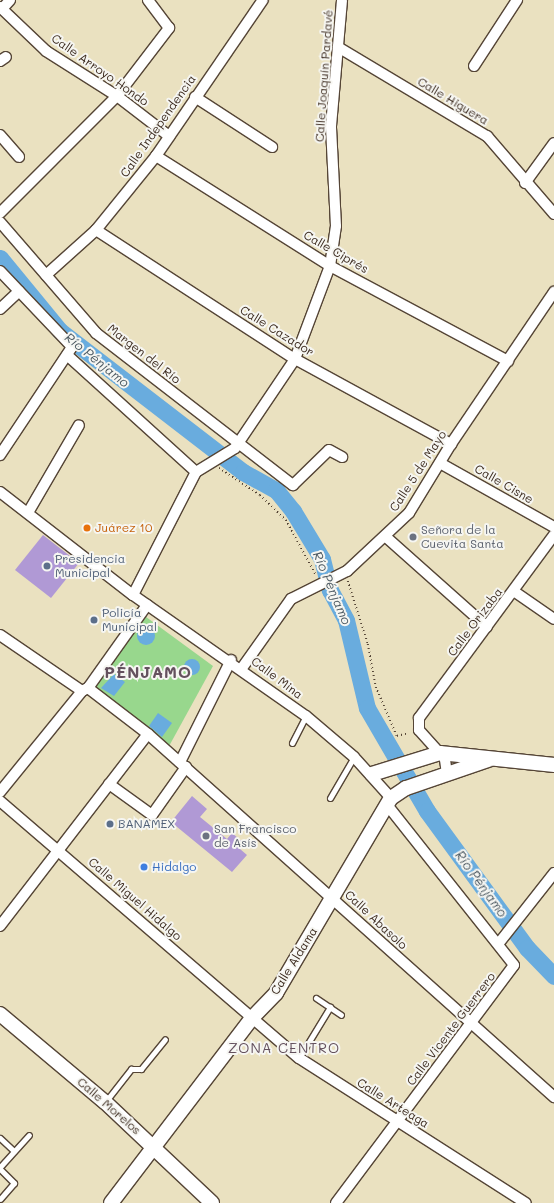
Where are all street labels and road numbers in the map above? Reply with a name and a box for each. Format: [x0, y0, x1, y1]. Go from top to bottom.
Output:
street label: Calle Joaquín Pardavé [312, 9, 336, 143]
street label: Calle Arroyo Hondo [49, 31, 151, 109]
street label: Calle Independencia [117, 72, 199, 180]
street label: Calle Higuera [415, 74, 491, 128]
street label: Calle Ciprés [301, 228, 371, 276]
street label: Calle Cazador [237, 303, 317, 359]
street label: Margen del Río [105, 321, 183, 387]
street label: Calle 5 de Mayo [387, 428, 449, 514]
street label: Calle Cisne [472, 461, 536, 507]
street label: Calle Orizaba [445, 585, 505, 659]
street label: Calle Mina [248, 654, 306, 702]
street label: Calle Miguel Hidalgo [85, 855, 185, 943]
street label: Calle Abasolo [342, 888, 410, 952]
street label: Calle Aldama [268, 925, 320, 997]
street label: Calle Vicente Guerrero [404, 970, 498, 1088]
street label: Calle Morelos [74, 1075, 144, 1137]
street label: Calle Arteaga [354, 1075, 432, 1131]

